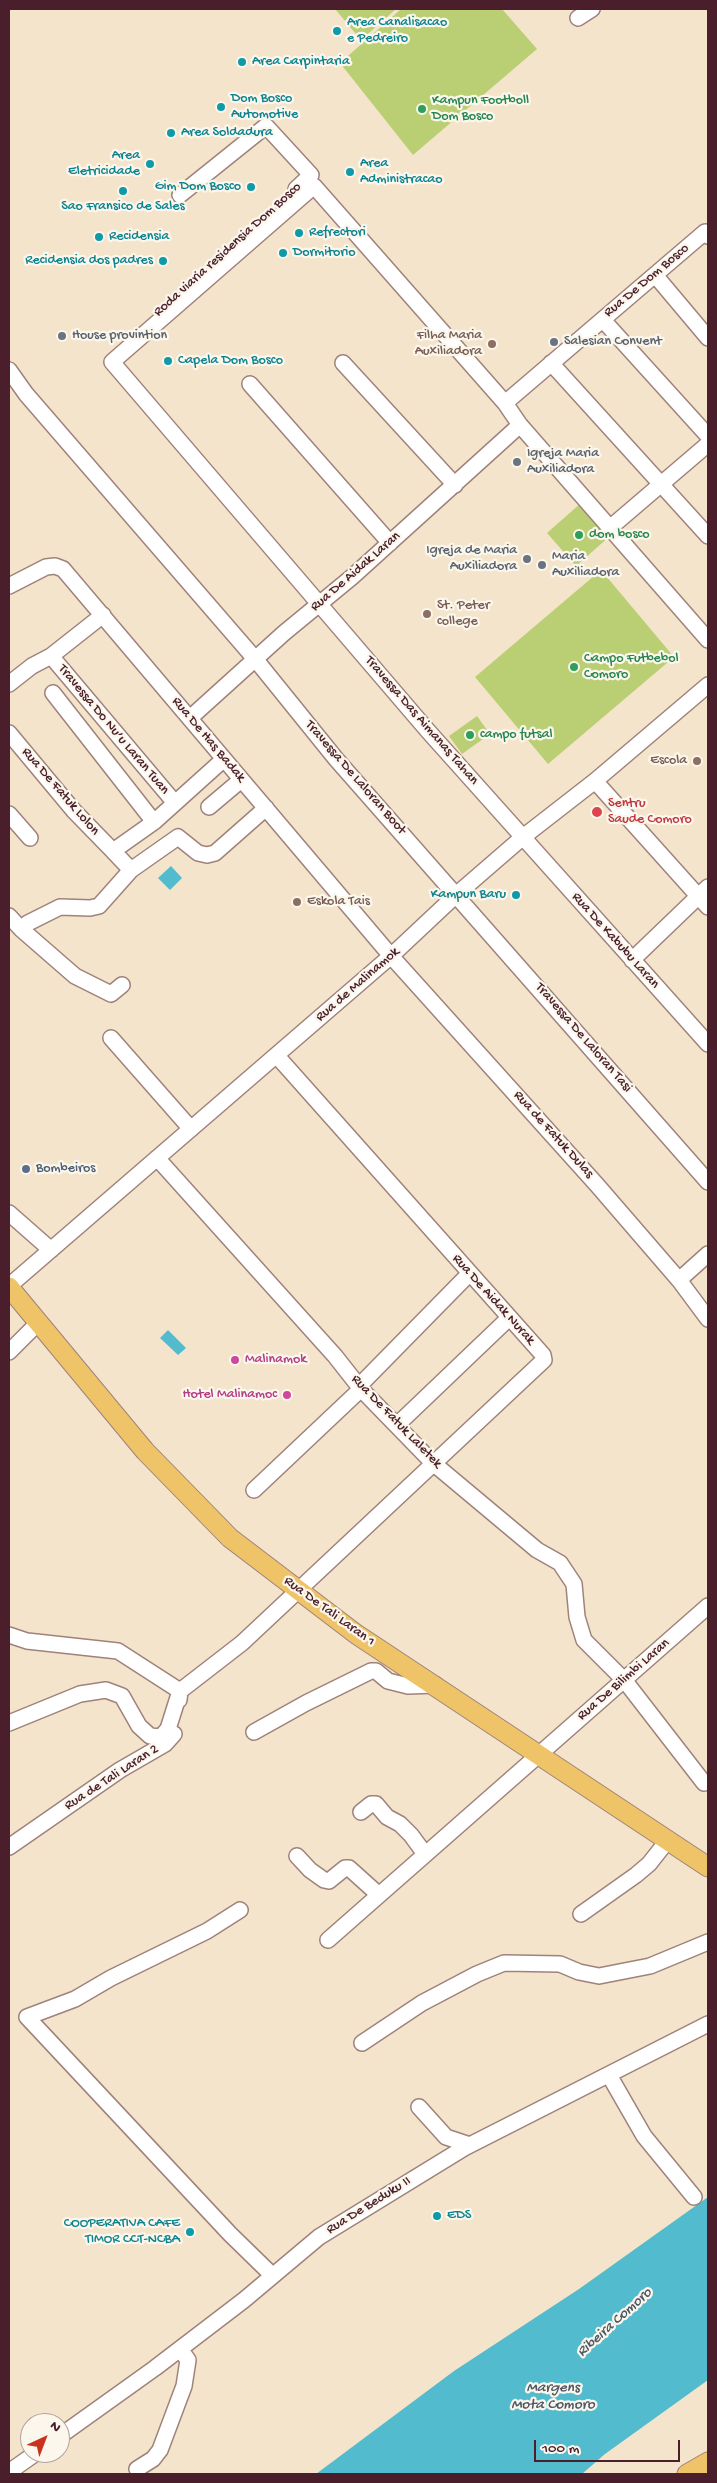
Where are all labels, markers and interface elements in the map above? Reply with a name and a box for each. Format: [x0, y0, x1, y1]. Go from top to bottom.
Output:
place label: Area Canalisacao e Pedreiro [347, 15, 447, 48]
marker: Area Canalisacao e Pedreiro [331, 25, 343, 37]
place label: Area Carpintaria [252, 54, 350, 70]
marker: Area Carpintaria [236, 56, 248, 68]
place label: Dom Bosco Automotive [231, 91, 298, 124]
place label: Kampun Footboll Dom Bosco [432, 93, 529, 125]
marker: Dom Bosco Automotive [215, 101, 227, 113]
marker: Kampun Footboll Dom Bosco [416, 103, 428, 115]
place label: Area Soldadura [181, 125, 273, 141]
marker: Area Soldadura [165, 127, 177, 139]
place label: Area Eletricidade [68, 148, 140, 180]
place label: Area Administracao [360, 156, 443, 188]
marker: Area Eletricidade [144, 158, 156, 170]
marker: Area Administracao [344, 166, 356, 178]
street label: Roda viaria residensia Dom Bosco [151, 179, 305, 321]
place label: Gim Dom Bosco [155, 179, 241, 195]
marker: Gim Dom Bosco [245, 181, 257, 193]
marker: Sao Fransico de Sales [117, 185, 129, 197]
place label: Sao Fransico de Sales [61, 199, 185, 215]
place label: Refrectori [309, 225, 366, 241]
marker: Refrectori [293, 227, 305, 239]
place label: Recidensia [109, 229, 169, 245]
marker: Recidensia [93, 231, 105, 243]
street label: Rua De Dom Bosco [601, 241, 693, 321]
place label: Dormitorio [293, 245, 356, 261]
marker: Dormitorio [277, 247, 289, 259]
place label: Recidensia dos padres [25, 253, 153, 269]
marker: Recidensia dos padres [157, 255, 169, 267]
place label: House provintion [72, 328, 167, 344]
place label: Filha Maria Auxiliadora [415, 328, 482, 361]
marker: House provintion [56, 330, 68, 342]
place label: Salesian Convent [564, 334, 662, 350]
marker: Salesian Convent [548, 336, 560, 348]
marker: Filha Maria Auxiliadora [486, 338, 498, 350]
place label: Capela Dom Bosco [178, 353, 283, 369]
marker: Capela Dom Bosco [162, 355, 174, 367]
place label: Igreja Maria Auxiliadora [527, 446, 599, 478]
marker: Igreja Maria Auxiliadora [511, 456, 523, 468]
place label: dom bosco [589, 527, 650, 543]
street label: Rua De Aidak Laran [308, 528, 404, 616]
marker: dom bosco [573, 529, 585, 541]
place label: Igreja de Maria Auxiliadora [426, 543, 517, 576]
place label: Maria Auxiliadora [552, 549, 619, 582]
marker: Igreja de Maria Auxiliadora [521, 553, 533, 565]
marker: Maria Auxiliadora [536, 559, 548, 571]
place label: St. Peter college [437, 598, 490, 630]
marker: St. Peter college [421, 608, 433, 620]
place label: Campo Futbebol Comoro [584, 651, 679, 684]
street label: Travessa Das Aimanas Tahan [360, 653, 482, 789]
marker: Campo Futbebol Comoro [568, 661, 580, 673]
street label: Travessa Do Nu’u Laran Tuan [54, 662, 172, 798]
street label: Rua De Has Badak [167, 694, 249, 786]
street label: Travessa De Laloran Boot [301, 717, 409, 839]
place label: campo futsal [480, 727, 553, 743]
marker: campo futsal [464, 729, 476, 741]
street label: Rua De Fatuk Lolon [17, 745, 103, 839]
place label: Escola [650, 753, 687, 769]
marker: Escola [691, 755, 703, 767]
place label: Sentru Saude Comoro [608, 796, 692, 829]
marker: Sentru Saude Comoro [590, 805, 604, 819]
place label: Kampun Baru [431, 887, 506, 903]
marker: Kampun Baru [510, 889, 522, 901]
street label: Rua De Kabubu Laran [567, 889, 663, 993]
place label: Eskola Tais [307, 894, 370, 910]
marker: Eskola Tais [291, 896, 303, 908]
street label: Rua de Malinamok [313, 944, 403, 1026]
street label: Travessa De Laloran Tasi [531, 980, 635, 1096]
street label: Rua de Fatuk Dulas [509, 1088, 597, 1182]
place label: Bombeiros [36, 1161, 95, 1177]
marker: Bombeiros [20, 1163, 32, 1175]
street label: Rua De Aidak Nurak [448, 1251, 538, 1349]
place label: Malinamok [245, 1352, 306, 1368]
marker: Malinamok [229, 1354, 241, 1366]
street label: Rua De Fatuk Laletek [347, 1372, 445, 1472]
place label: Hotel Malinamoc [182, 1387, 277, 1403]
marker: Hotel Malinamoc [281, 1389, 293, 1401]
street label: Rua De Tali Laran 1 [280, 1573, 378, 1651]
street label: Rua De Bilimbi Laran [574, 1635, 674, 1725]
street label: Rua de Tali Laran 2 [62, 1741, 162, 1815]
street label: Rua De Beduku II [324, 2173, 414, 2239]
place label: EDS [447, 2208, 471, 2224]
marker: EDS [431, 2210, 443, 2222]
place label: COOPERATIVA CAFE TIMOR CCT-NCBA [64, 2216, 180, 2248]
marker: COOPERATIVA CAFE TIMOR CCT-NCBA [184, 2226, 196, 2238]
water label: Ribeira Comoro [574, 2285, 656, 2361]
water label: Margens Mota Comoro [511, 2380, 595, 2415]
north arrow [20, 2413, 70, 2463]
text: N [46, 2418, 64, 2437]
scale bar [537, 2430, 683, 2462]
text: 100 m [542, 2440, 579, 2458]

